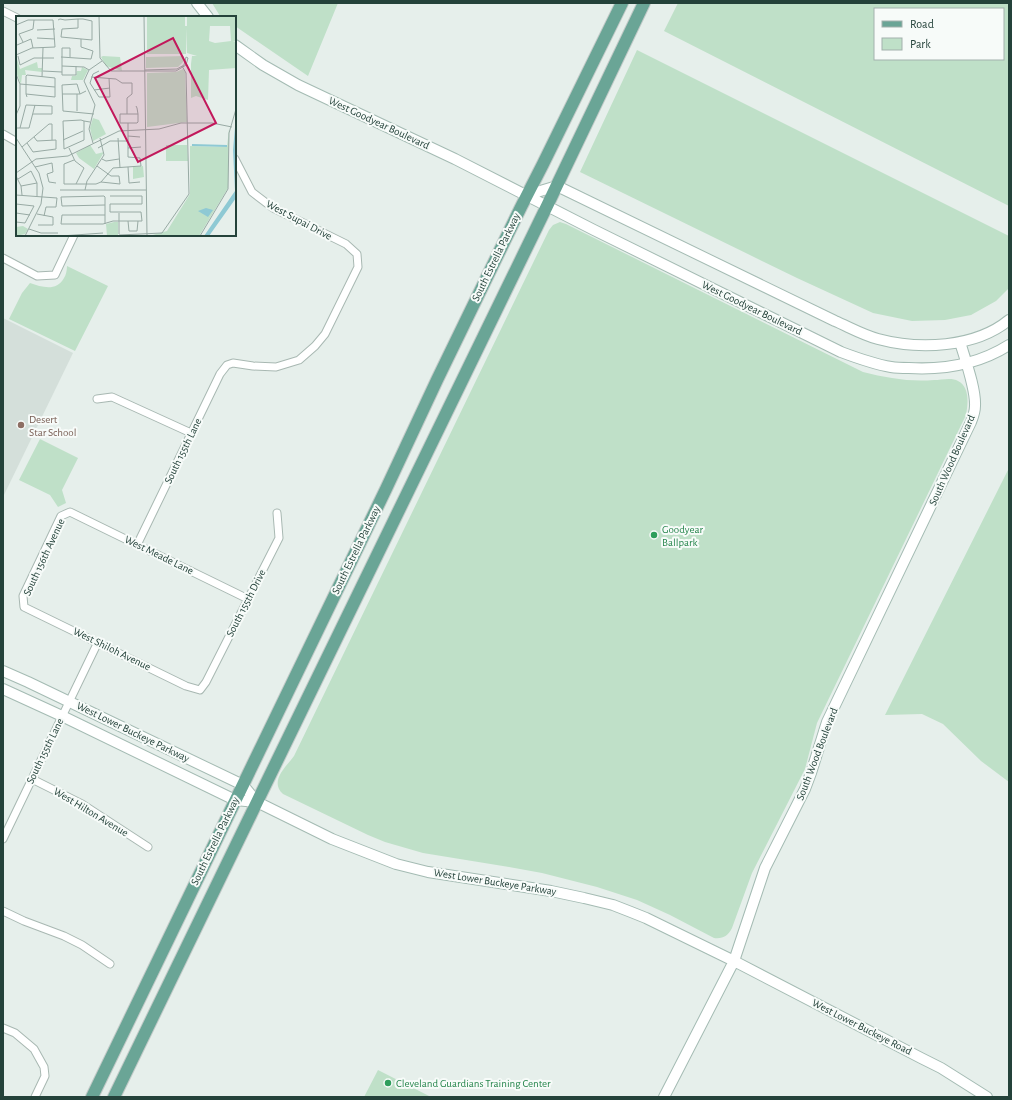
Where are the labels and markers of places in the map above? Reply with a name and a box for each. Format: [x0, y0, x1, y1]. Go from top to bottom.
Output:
place label: Desert Star School [29, 414, 77, 438]
marker: Desert Star School [16, 420, 26, 430]
place label: Goodyear Ballpark [662, 524, 703, 548]
marker: Goodyear Ballpark [649, 530, 659, 540]
marker: Cleveland Guardians Training Center [383, 1078, 393, 1088]
place label: Cleveland Guardians Training Center [396, 1078, 551, 1089]

